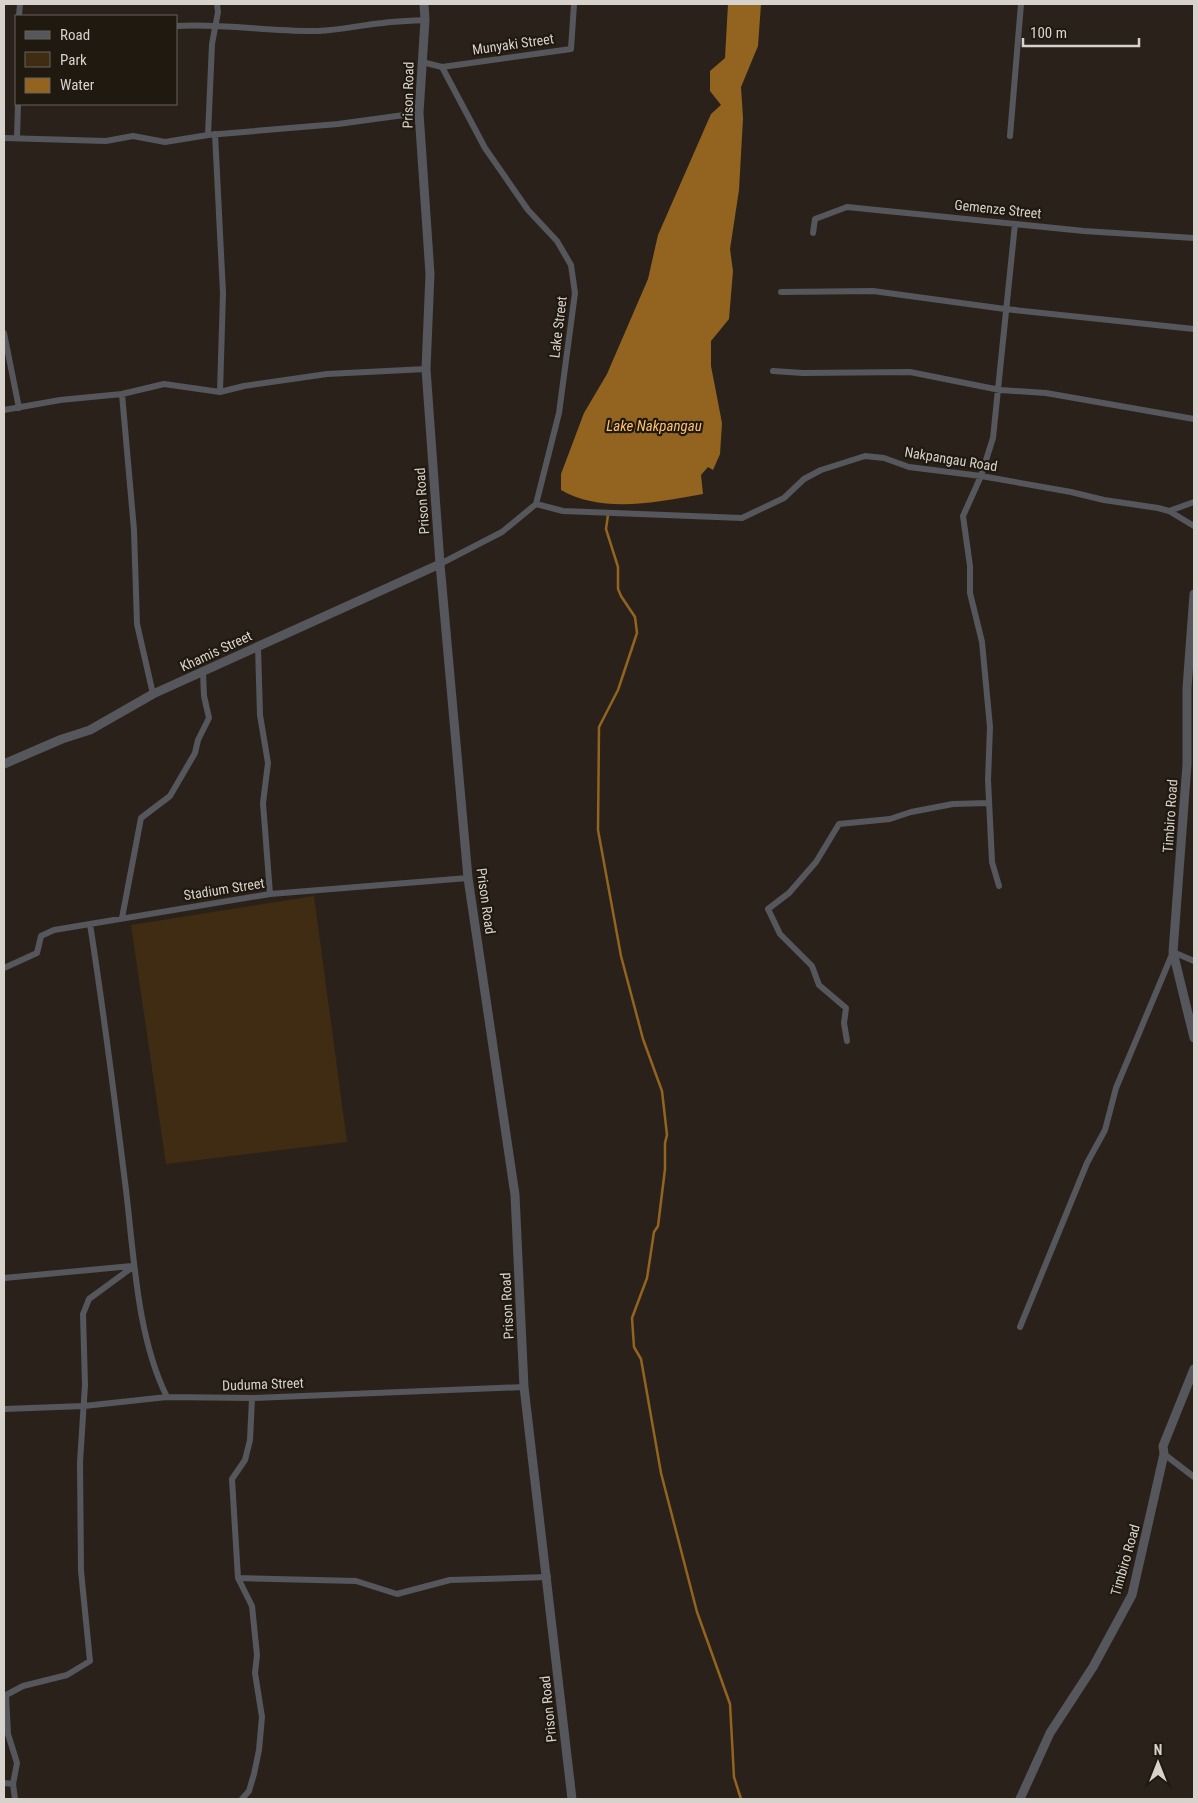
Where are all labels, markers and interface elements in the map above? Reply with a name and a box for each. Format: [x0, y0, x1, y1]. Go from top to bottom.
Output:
legend [15, 15, 178, 105]
scale bar [1023, 15, 1139, 47]
text: 100 m [1030, 24, 1067, 42]
text: Road [60, 26, 90, 44]
street label: Munyaki Street [471, 30, 555, 58]
text: Park [60, 51, 87, 69]
street label: Prison Road [399, 61, 417, 129]
text: Water [60, 76, 95, 94]
street label: Gemenze Street [954, 196, 1042, 222]
street label: Lake Street [546, 295, 570, 359]
water label: Lake Nakpangau [606, 417, 702, 435]
street label: Nakpangau Road [903, 444, 999, 474]
street label: Prison Road [412, 467, 432, 535]
street label: Khamis Street [178, 627, 254, 675]
street label: Timbiro Road [1159, 779, 1181, 853]
street label: Prison Road [473, 867, 499, 935]
street label: Stadium Street [182, 875, 266, 903]
street label: Prison Road [497, 1272, 517, 1340]
street label: Duduma Street [222, 1375, 304, 1393]
street label: Timbiro Road [1107, 1522, 1143, 1598]
street label: Prison Road [537, 1675, 559, 1743]
north arrow [1133, 1738, 1183, 1788]
text: N [1154, 1742, 1162, 1758]

